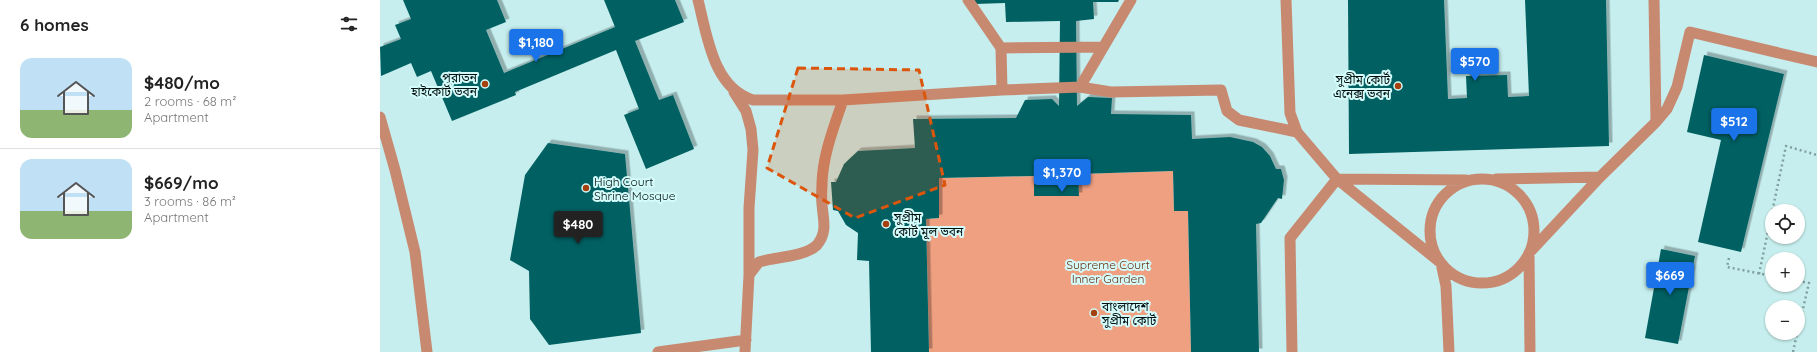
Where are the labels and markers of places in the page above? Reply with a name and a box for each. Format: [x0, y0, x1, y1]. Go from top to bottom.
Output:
pin: $1,180 [503, 29, 569, 63]
pin: $570 [1451, 48, 1499, 82]
place label: পুরাতন হাইকোর্ট ভবন [410, 70, 478, 99]
place label: সুপ্রীম কোর্ট এনেক্স ভবন [1333, 71, 1391, 101]
marker: পুরাতন হাইকোর্ট ভবন [480, 79, 490, 89]
marker: সুপ্রীম কোর্ট এনেক্স ভবন [1393, 81, 1403, 91]
pin: $512 [1710, 108, 1758, 142]
pin: $1,370 [1029, 159, 1095, 193]
place label: High Court Shrine Mosque [594, 174, 676, 203]
marker: High Court Shrine Mosque [581, 183, 591, 193]
place label: সুপ্রীম কোর্ট মূল ভবন [893, 210, 964, 240]
pin: $480 [554, 211, 602, 245]
marker: সুপ্রীম কোর্ট মূল ভবন [881, 219, 891, 229]
pin: $669 [1646, 262, 1694, 296]
place label: বাংলাদেশ সুপ্রীম কোর্ট [1101, 299, 1157, 329]
marker: বাংলাদেশ সুপ্রীম কোর্ট [1089, 308, 1099, 318]

